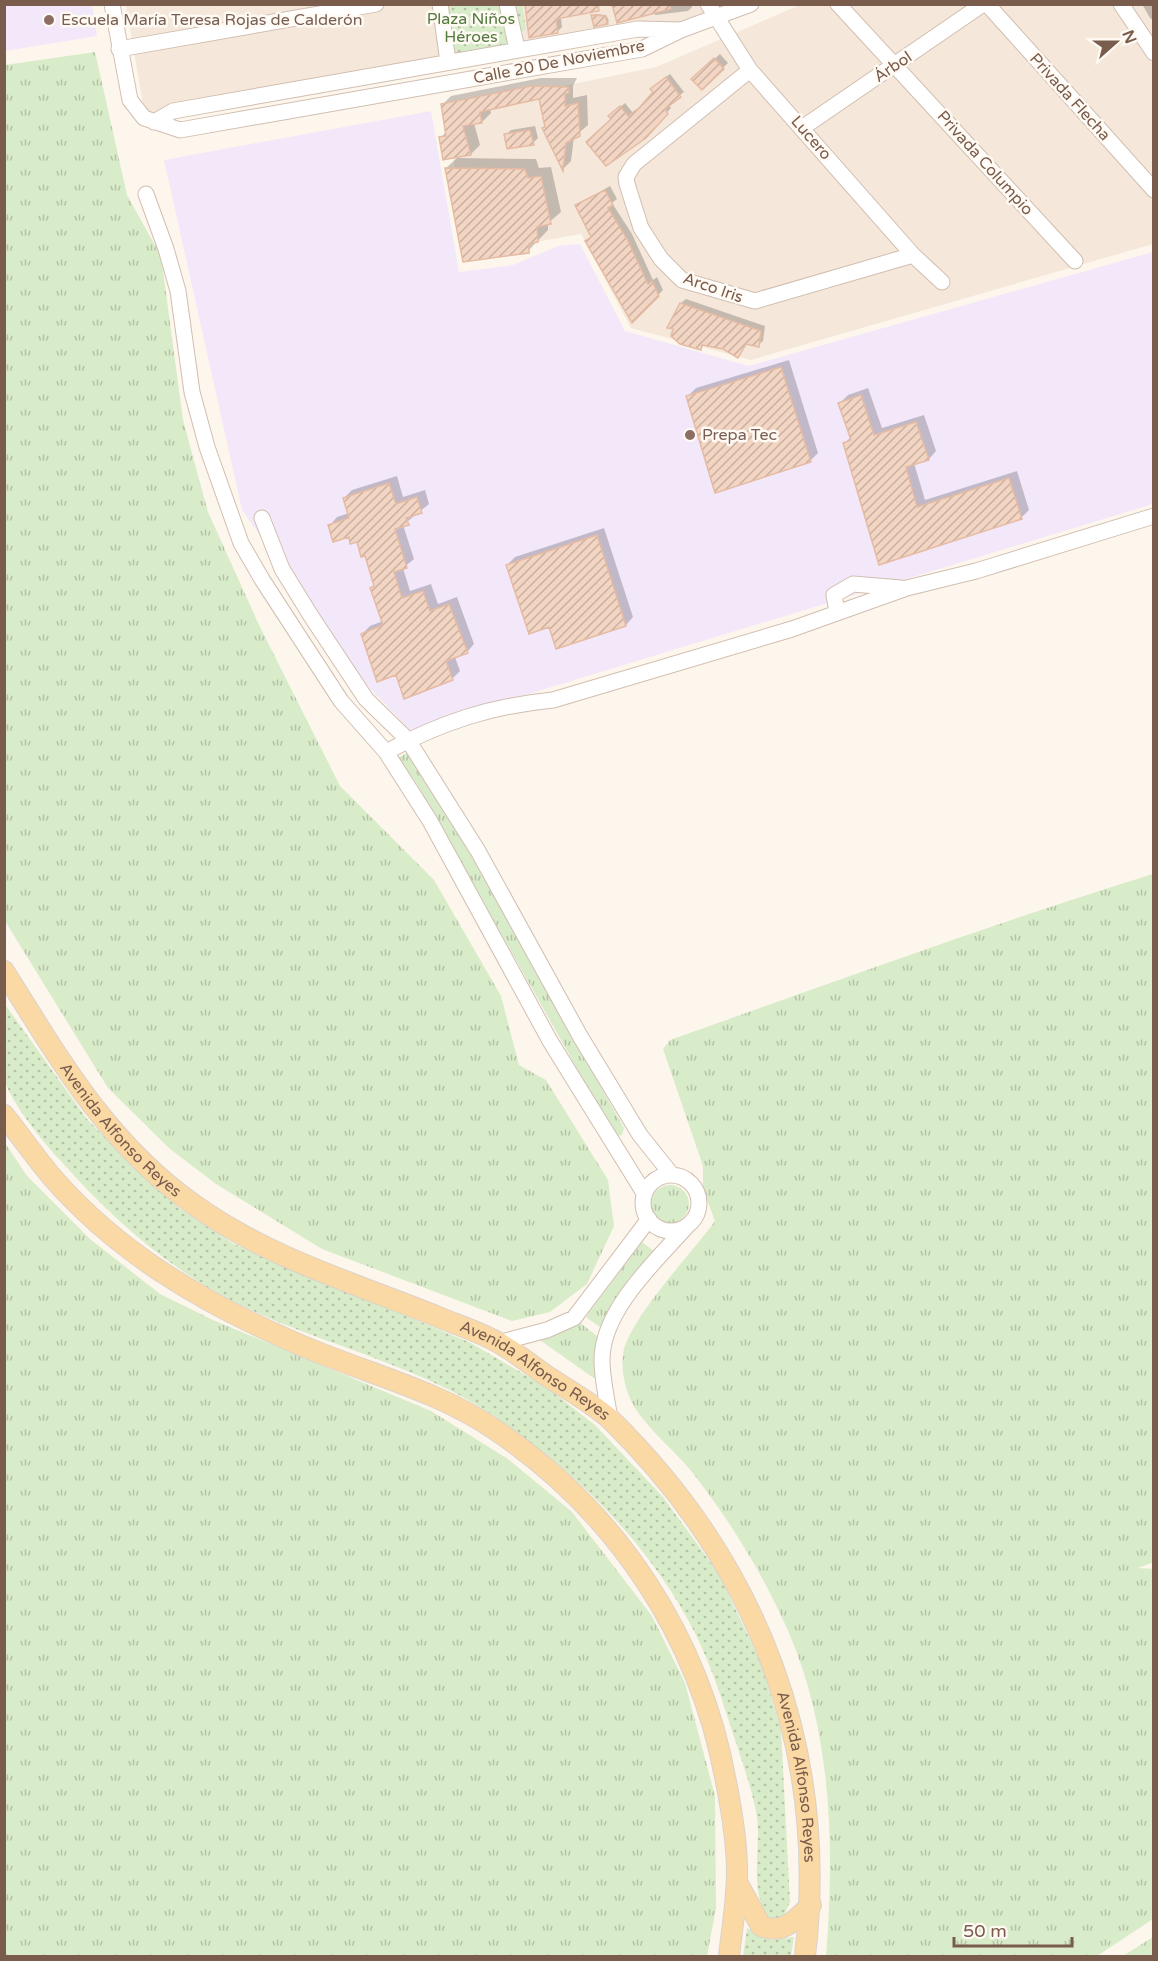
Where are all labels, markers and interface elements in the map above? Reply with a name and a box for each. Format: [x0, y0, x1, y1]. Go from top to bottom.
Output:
park label: Plaza Niños Héroes [427, 9, 515, 47]
place label: Escuela María Teresa Rojas de Calderón [61, 10, 362, 30]
north arrow [1086, 12, 1146, 72]
marker: Escuela María Teresa Rojas de Calderón [42, 13, 56, 27]
text: N [1117, 27, 1141, 47]
street label: Calle 20 De Noviembre [472, 36, 646, 88]
street label: Árbol [870, 47, 916, 87]
street label: Privada Flecha [1025, 49, 1115, 145]
street label: Privada Columpio [933, 106, 1037, 220]
street label: Lucero [786, 112, 836, 164]
street label: Arco Iris [680, 268, 746, 308]
place label: Prepa Tec [702, 425, 777, 445]
marker: Prepa Tec [683, 428, 697, 442]
street label: Avenida Alfonso Reyes [55, 1059, 185, 1202]
street label: Avenida Alfonso Reyes [457, 1316, 614, 1425]
street label: Avenida Alfonso Reyes [772, 1689, 819, 1863]
scale bar [954, 1910, 1072, 1948]
text: 50 m [963, 1920, 1007, 1942]

